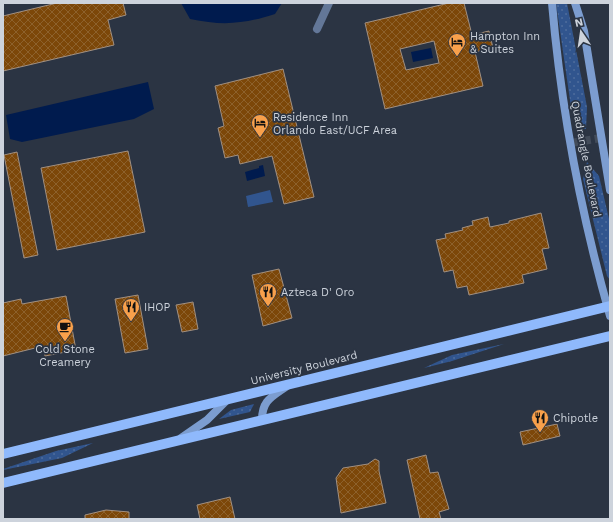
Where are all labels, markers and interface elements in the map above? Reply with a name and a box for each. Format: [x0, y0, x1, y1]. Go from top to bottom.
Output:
north arrow [561, 12, 601, 52]
text: N [573, 15, 584, 30]
place label: Hampton Inn & Suites [470, 30, 540, 56]
hotel icon: Hampton Inn & Suites [447, 32, 467, 57]
street label: Quadrangle Boulevard [568, 100, 604, 218]
place label: Residence Inn Orlando East/UCF Area [273, 111, 397, 137]
hotel icon: Residence Inn Orlando East/UCF Area [250, 113, 270, 138]
restaurant icon: Azteca D' Oro [258, 282, 278, 307]
place label: Azteca D' Oro [281, 286, 354, 299]
restaurant icon: IHOP [121, 297, 141, 322]
place label: IHOP [144, 301, 171, 314]
cafe icon: Cold Stone Creamery [55, 317, 75, 342]
place label: Cold Stone Creamery [35, 343, 95, 369]
street label: University Boulevard [249, 348, 359, 388]
restaurant icon: Chipotle [530, 408, 550, 433]
place label: Chipotle [553, 412, 598, 425]

